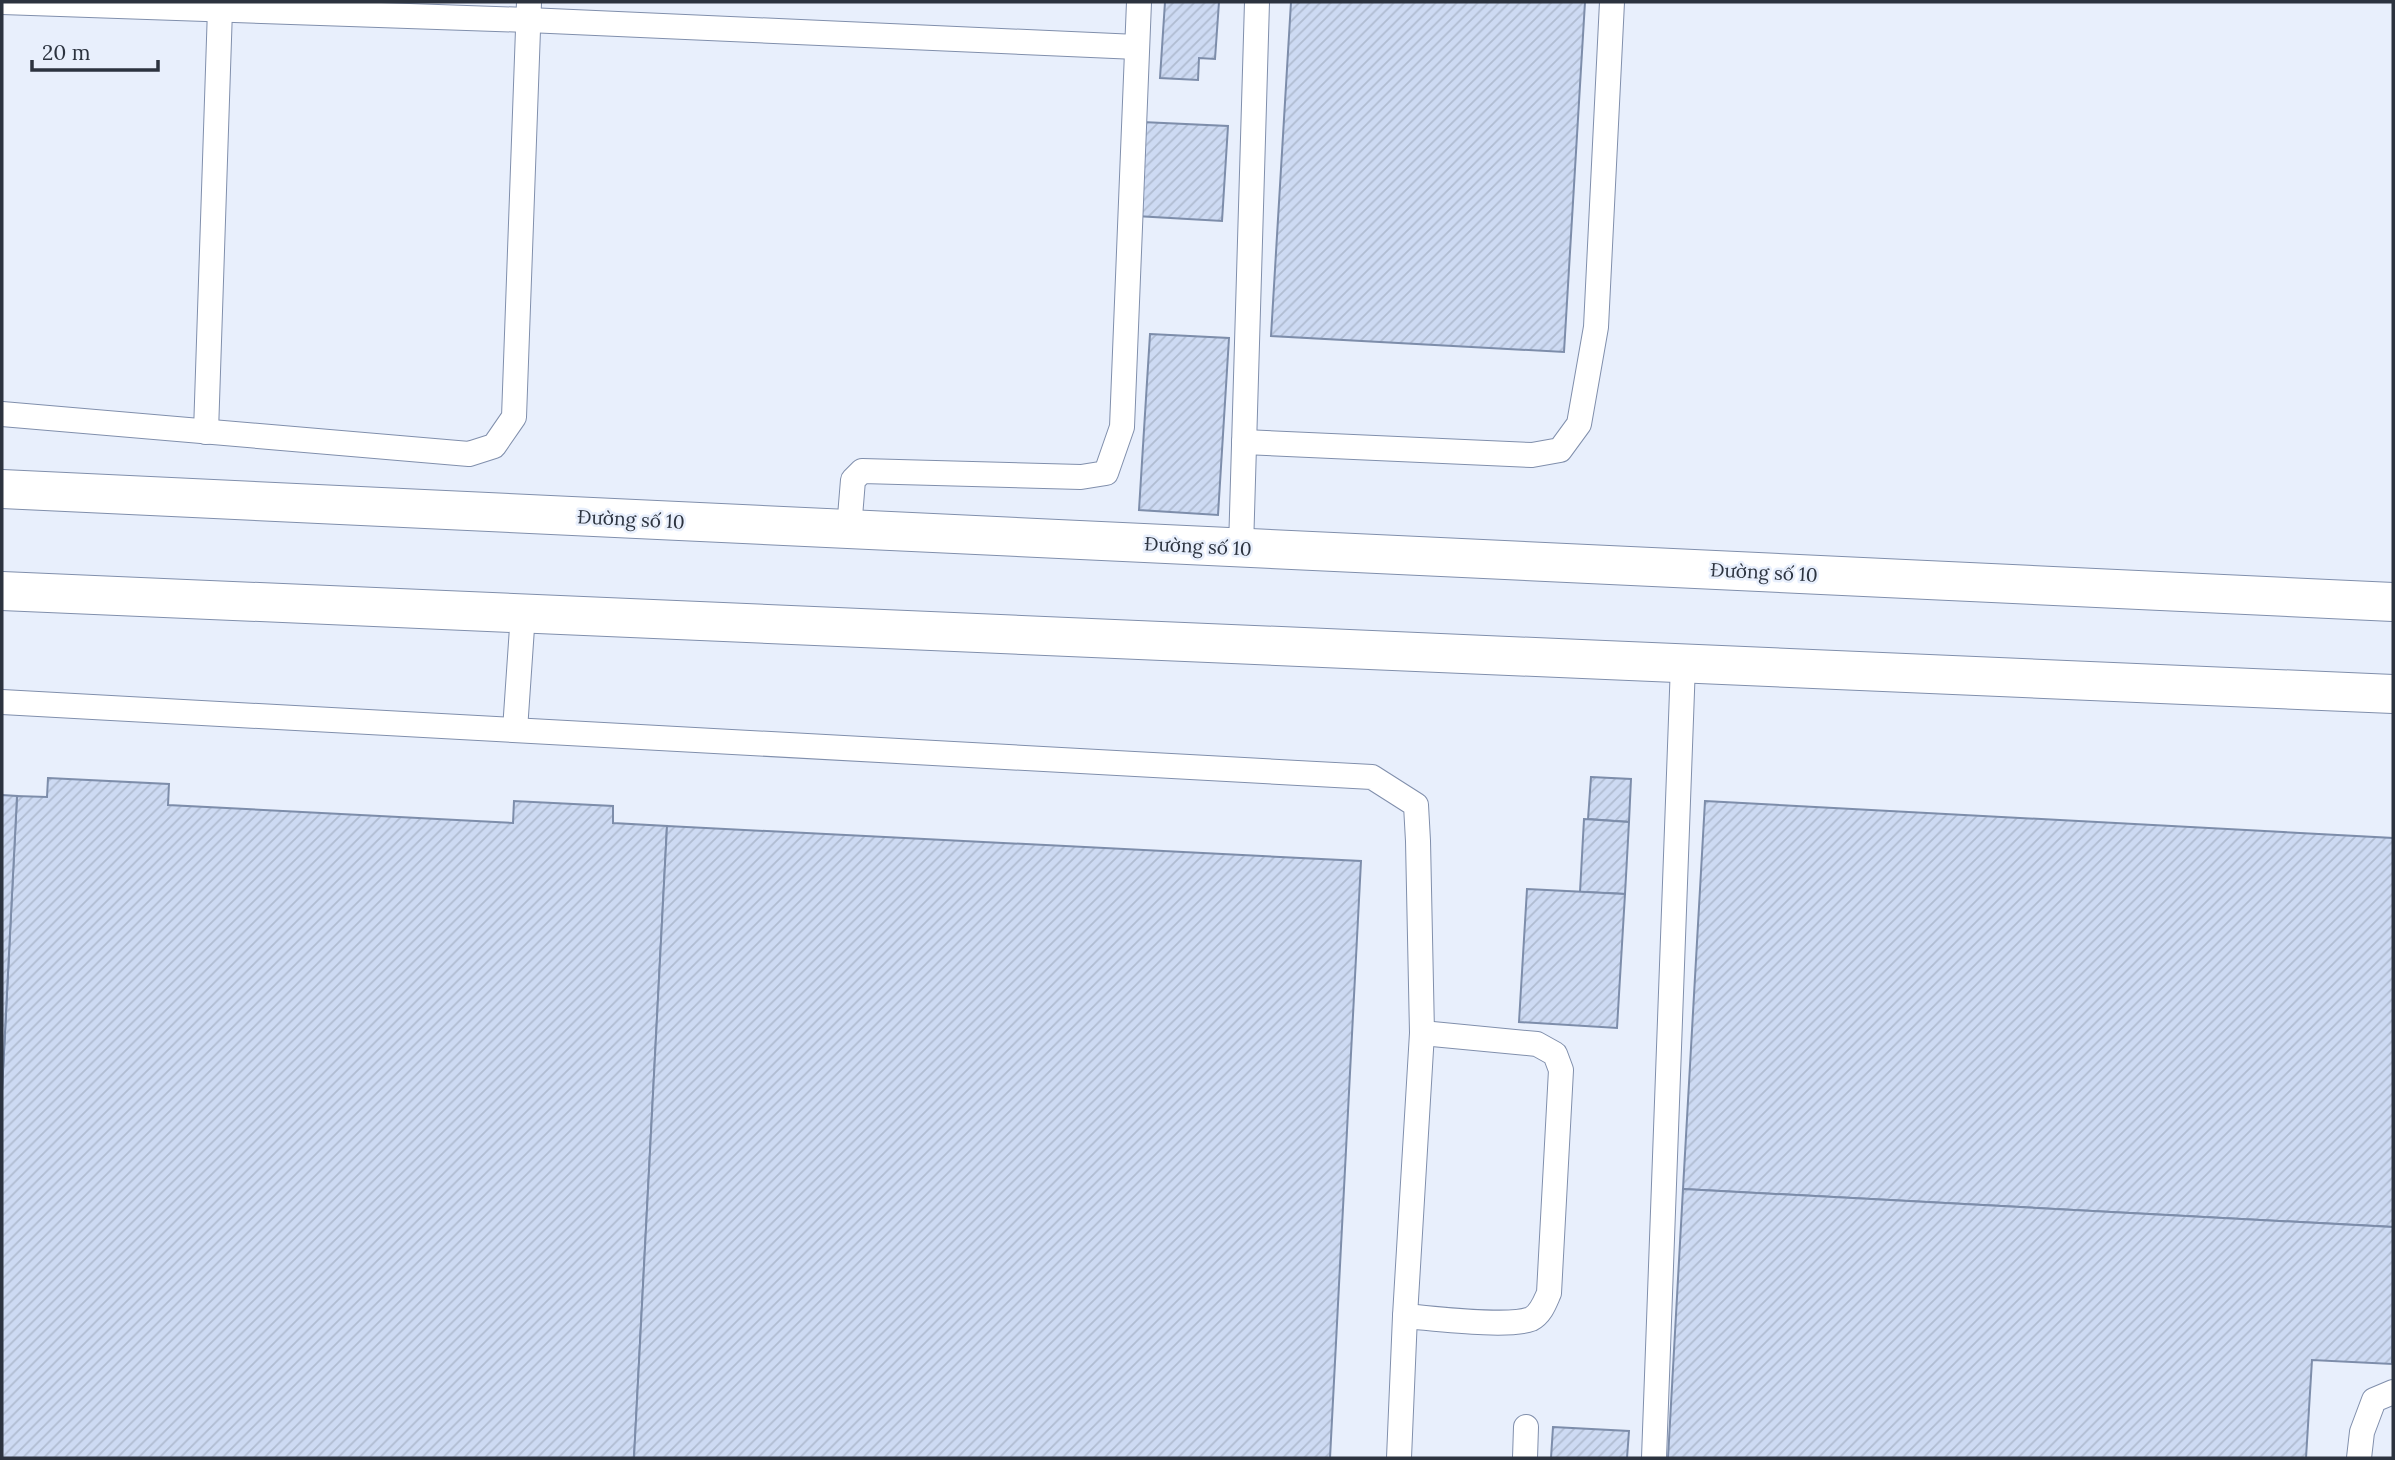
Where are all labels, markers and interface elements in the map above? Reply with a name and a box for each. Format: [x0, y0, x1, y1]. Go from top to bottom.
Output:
scale bar [32, 28, 158, 72]
text: 20 m [42, 39, 91, 66]
street label: Đường số 10 [577, 504, 685, 534]
street label: Đường số 10 [1144, 531, 1252, 561]
street label: Đường số 10 [1710, 557, 1818, 587]

